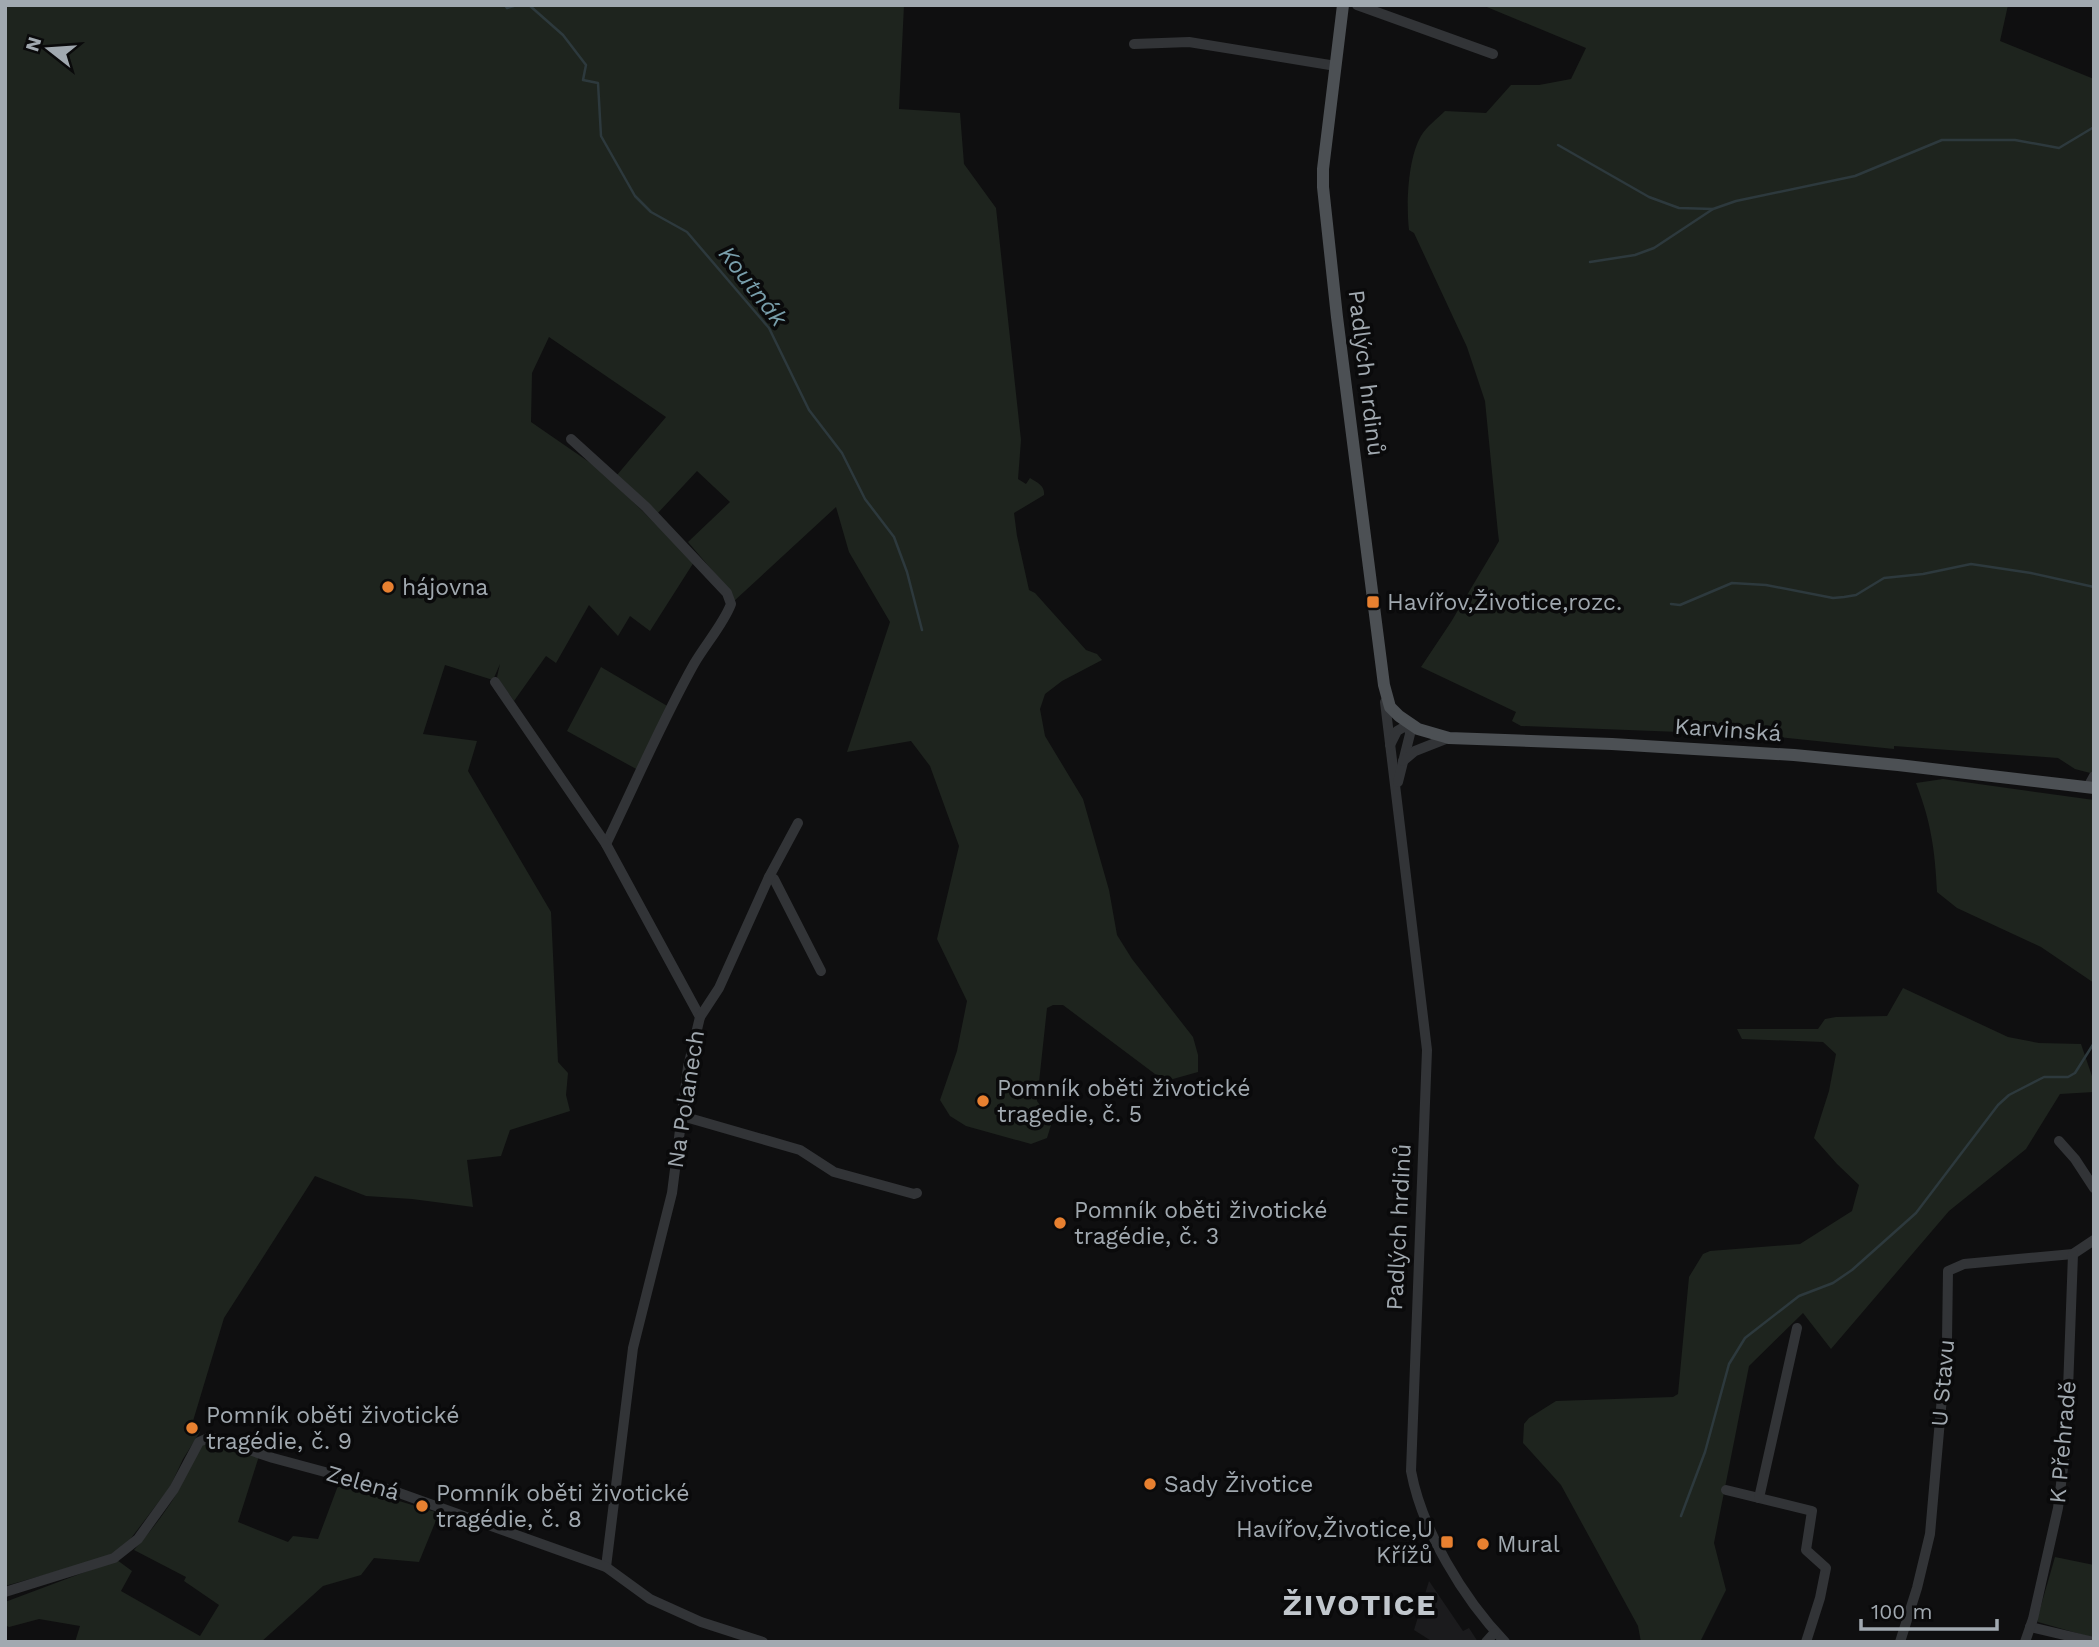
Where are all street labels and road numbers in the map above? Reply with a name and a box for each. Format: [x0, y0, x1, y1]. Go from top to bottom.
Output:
street label: Padlých hrdinů [1342, 288, 1390, 458]
street label: Karvinská [1673, 713, 1783, 747]
street label: Na Polanech [662, 1028, 710, 1170]
street label: Padlých hrdinů [1381, 1143, 1417, 1311]
street label: U Stavu [1926, 1338, 1960, 1428]
street label: K Přehradě [2044, 1380, 2082, 1504]
street label: Zelená [323, 1460, 403, 1506]

